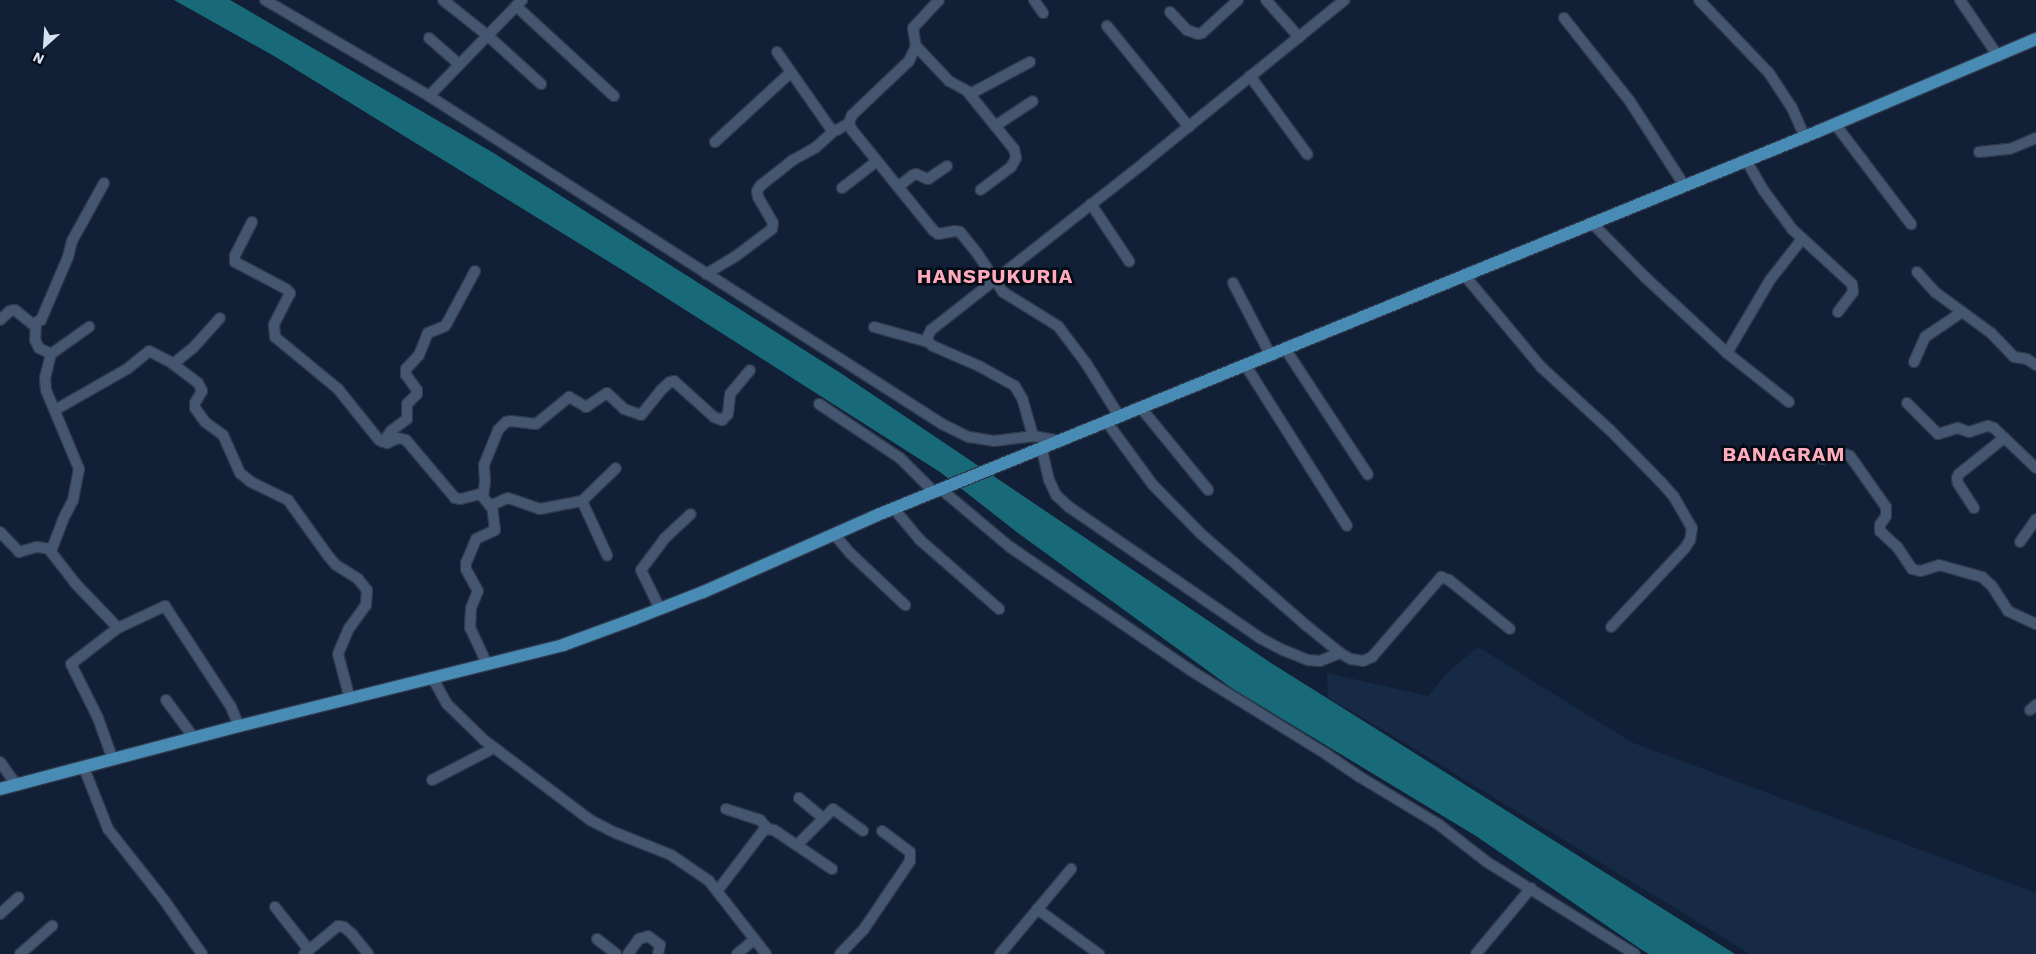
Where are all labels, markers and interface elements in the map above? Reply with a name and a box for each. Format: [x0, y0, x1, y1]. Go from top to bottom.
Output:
north arrow [20, 20, 70, 70]
text: N [30, 49, 47, 68]
district label: HANSPUKURIA [915, 264, 1075, 288]
district label: BANAGRAM [1722, 442, 1846, 466]

